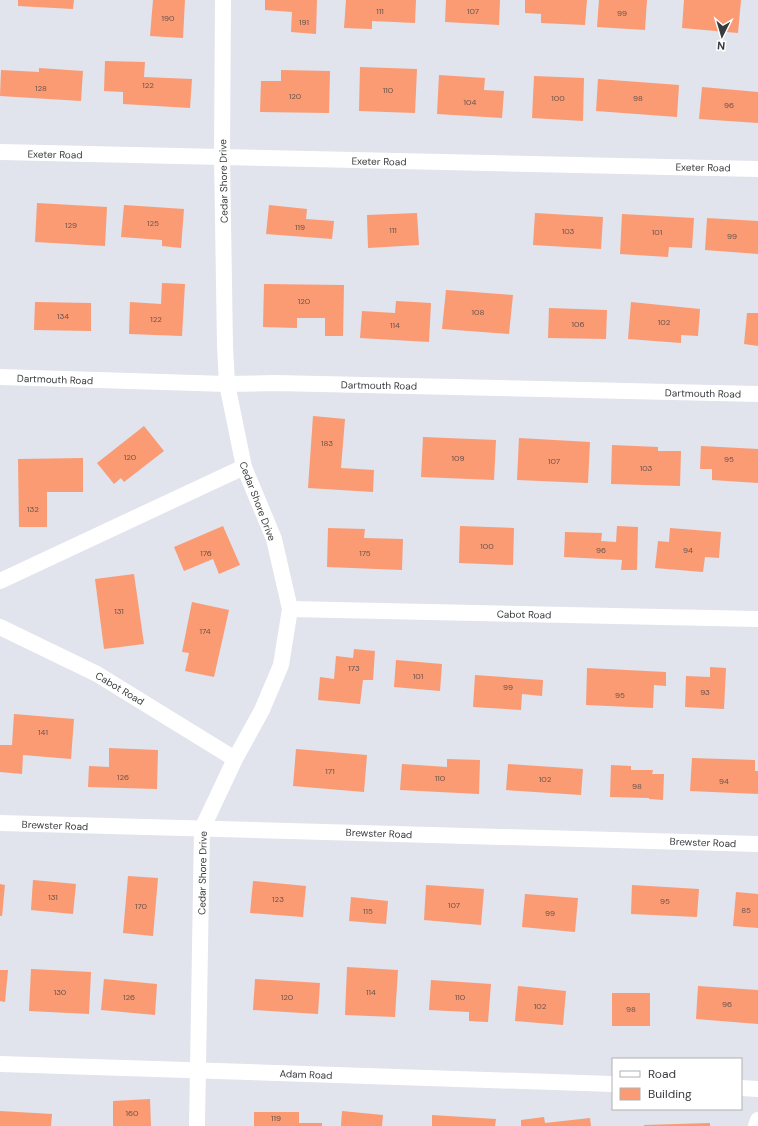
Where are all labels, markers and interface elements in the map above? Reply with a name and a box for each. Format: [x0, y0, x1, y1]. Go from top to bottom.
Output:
house number: 111 [376, 6, 384, 16]
house number: 107 [467, 6, 479, 16]
house number: 99 [617, 8, 627, 18]
house number: 190 [162, 13, 175, 23]
north arrow [702, 16, 742, 56]
house number: 191 [299, 17, 309, 27]
text: N [717, 39, 726, 53]
house number: 122 [142, 80, 154, 90]
house number: 128 [35, 83, 47, 93]
house number: 110 [383, 85, 394, 95]
house number: 120 [289, 91, 302, 101]
house number: 100 [551, 93, 565, 103]
house number: 98 [633, 93, 643, 103]
house number: 104 [464, 97, 477, 107]
house number: 96 [724, 100, 734, 110]
street label: Cedar Shore Drive [216, 139, 231, 223]
street label: Exeter Road [27, 148, 83, 161]
street label: Exeter Road [351, 155, 407, 168]
street label: Exeter Road [675, 161, 731, 174]
house number: 125 [147, 218, 159, 228]
house number: 129 [65, 220, 77, 230]
house number: 119 [295, 222, 305, 232]
house number: 111 [389, 225, 397, 235]
house number: 103 [562, 226, 575, 236]
house number: 101 [652, 227, 662, 237]
house number: 99 [727, 231, 737, 241]
house number: 120 [298, 296, 311, 306]
house number: 108 [472, 307, 485, 317]
house number: 134 [57, 311, 69, 321]
house number: 122 [150, 314, 162, 324]
house number: 102 [658, 317, 671, 327]
house number: 106 [572, 319, 585, 329]
house number: 114 [390, 320, 400, 330]
street label: Dartmouth Road [17, 372, 93, 387]
street label: Dartmouth Road [341, 378, 417, 393]
street label: Dartmouth Road [665, 386, 741, 401]
house number: 183 [321, 438, 333, 448]
house number: 120 [124, 452, 137, 462]
house number: 109 [452, 453, 465, 463]
house number: 95 [724, 454, 734, 464]
house number: 107 [548, 456, 560, 466]
street label: Cedar Shore Drive [236, 460, 279, 543]
house number: 103 [640, 463, 653, 473]
house number: 132 [27, 504, 39, 514]
house number: 100 [480, 541, 494, 551]
house number: 96 [596, 545, 606, 555]
house number: 94 [683, 545, 693, 555]
house number: 176 [200, 548, 212, 558]
house number: 175 [359, 548, 371, 558]
house number: 131 [114, 606, 124, 616]
street label: Cabot Road [497, 608, 551, 621]
house number: 174 [199, 626, 211, 636]
house number: 173 [348, 663, 360, 673]
street label: Cabot Road [93, 669, 146, 708]
house number: 101 [413, 671, 423, 681]
house number: 99 [503, 682, 513, 692]
house number: 93 [700, 687, 710, 697]
house number: 95 [615, 690, 625, 700]
house number: 141 [38, 727, 48, 737]
house number: 171 [325, 766, 335, 776]
house number: 126 [117, 772, 129, 782]
house number: 110 [435, 773, 446, 783]
house number: 102 [539, 774, 552, 784]
house number: 94 [719, 776, 729, 786]
house number: 98 [632, 781, 642, 791]
street label: Brewster Road [21, 818, 88, 833]
street label: Brewster Road [345, 826, 412, 841]
street label: Cedar Shore Drive [195, 831, 210, 915]
street label: Brewster Road [669, 835, 736, 850]
house number: 131 [48, 892, 58, 902]
house number: 123 [272, 894, 284, 904]
house number: 95 [660, 896, 670, 906]
house number: 107 [448, 900, 460, 910]
house number: 170 [135, 901, 148, 911]
house number: 85 [741, 905, 751, 915]
house number: 115 [363, 906, 373, 916]
house number: 99 [545, 908, 555, 918]
house number: 130 [54, 987, 67, 997]
house number: 114 [366, 987, 376, 997]
house number: 126 [123, 992, 135, 1002]
house number: 120 [281, 992, 294, 1002]
house number: 110 [455, 992, 466, 1002]
house number: 96 [722, 999, 732, 1009]
house number: 102 [534, 1001, 547, 1011]
house number: 98 [626, 1004, 636, 1014]
legend [612, 1058, 742, 1110]
text: Road [648, 1066, 676, 1082]
street label: Adam Road [279, 1067, 333, 1082]
text: Building [648, 1086, 692, 1102]
house number: 160 [126, 1108, 139, 1118]
house number: 119 [271, 1113, 281, 1123]

